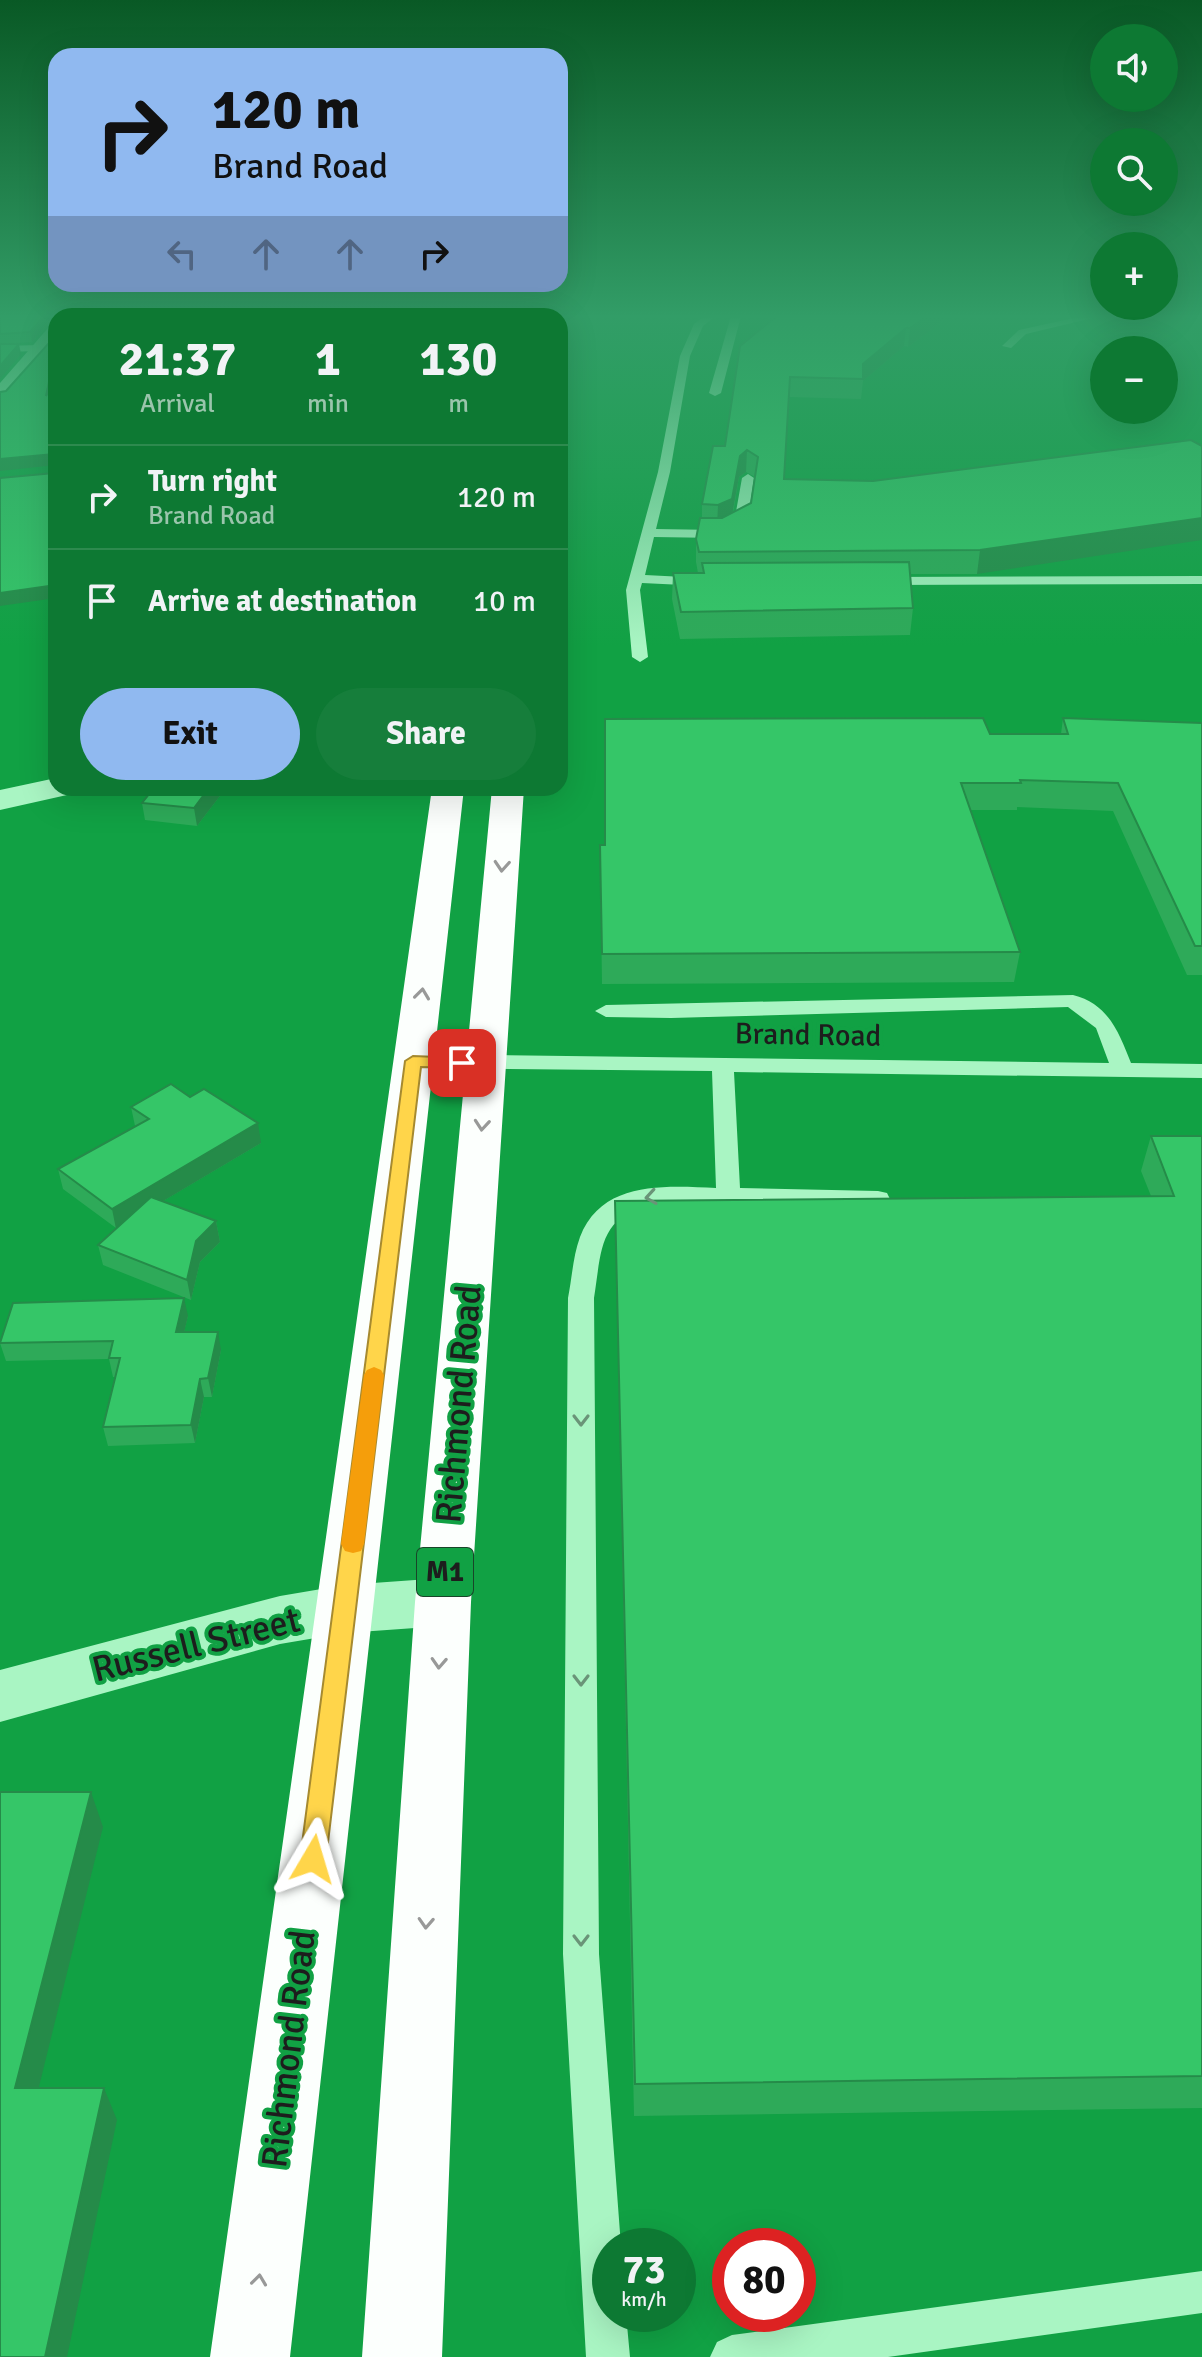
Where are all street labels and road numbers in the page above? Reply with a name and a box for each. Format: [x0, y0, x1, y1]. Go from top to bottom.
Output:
street label: Brand Road [734, 1015, 882, 1055]
street label: Richmond Road [426, 1283, 492, 1525]
road number: M1 [417, 1548, 473, 1596]
street label: Russell Street [87, 1597, 305, 1693]
street label: Richmond Road [252, 1928, 326, 2170]

